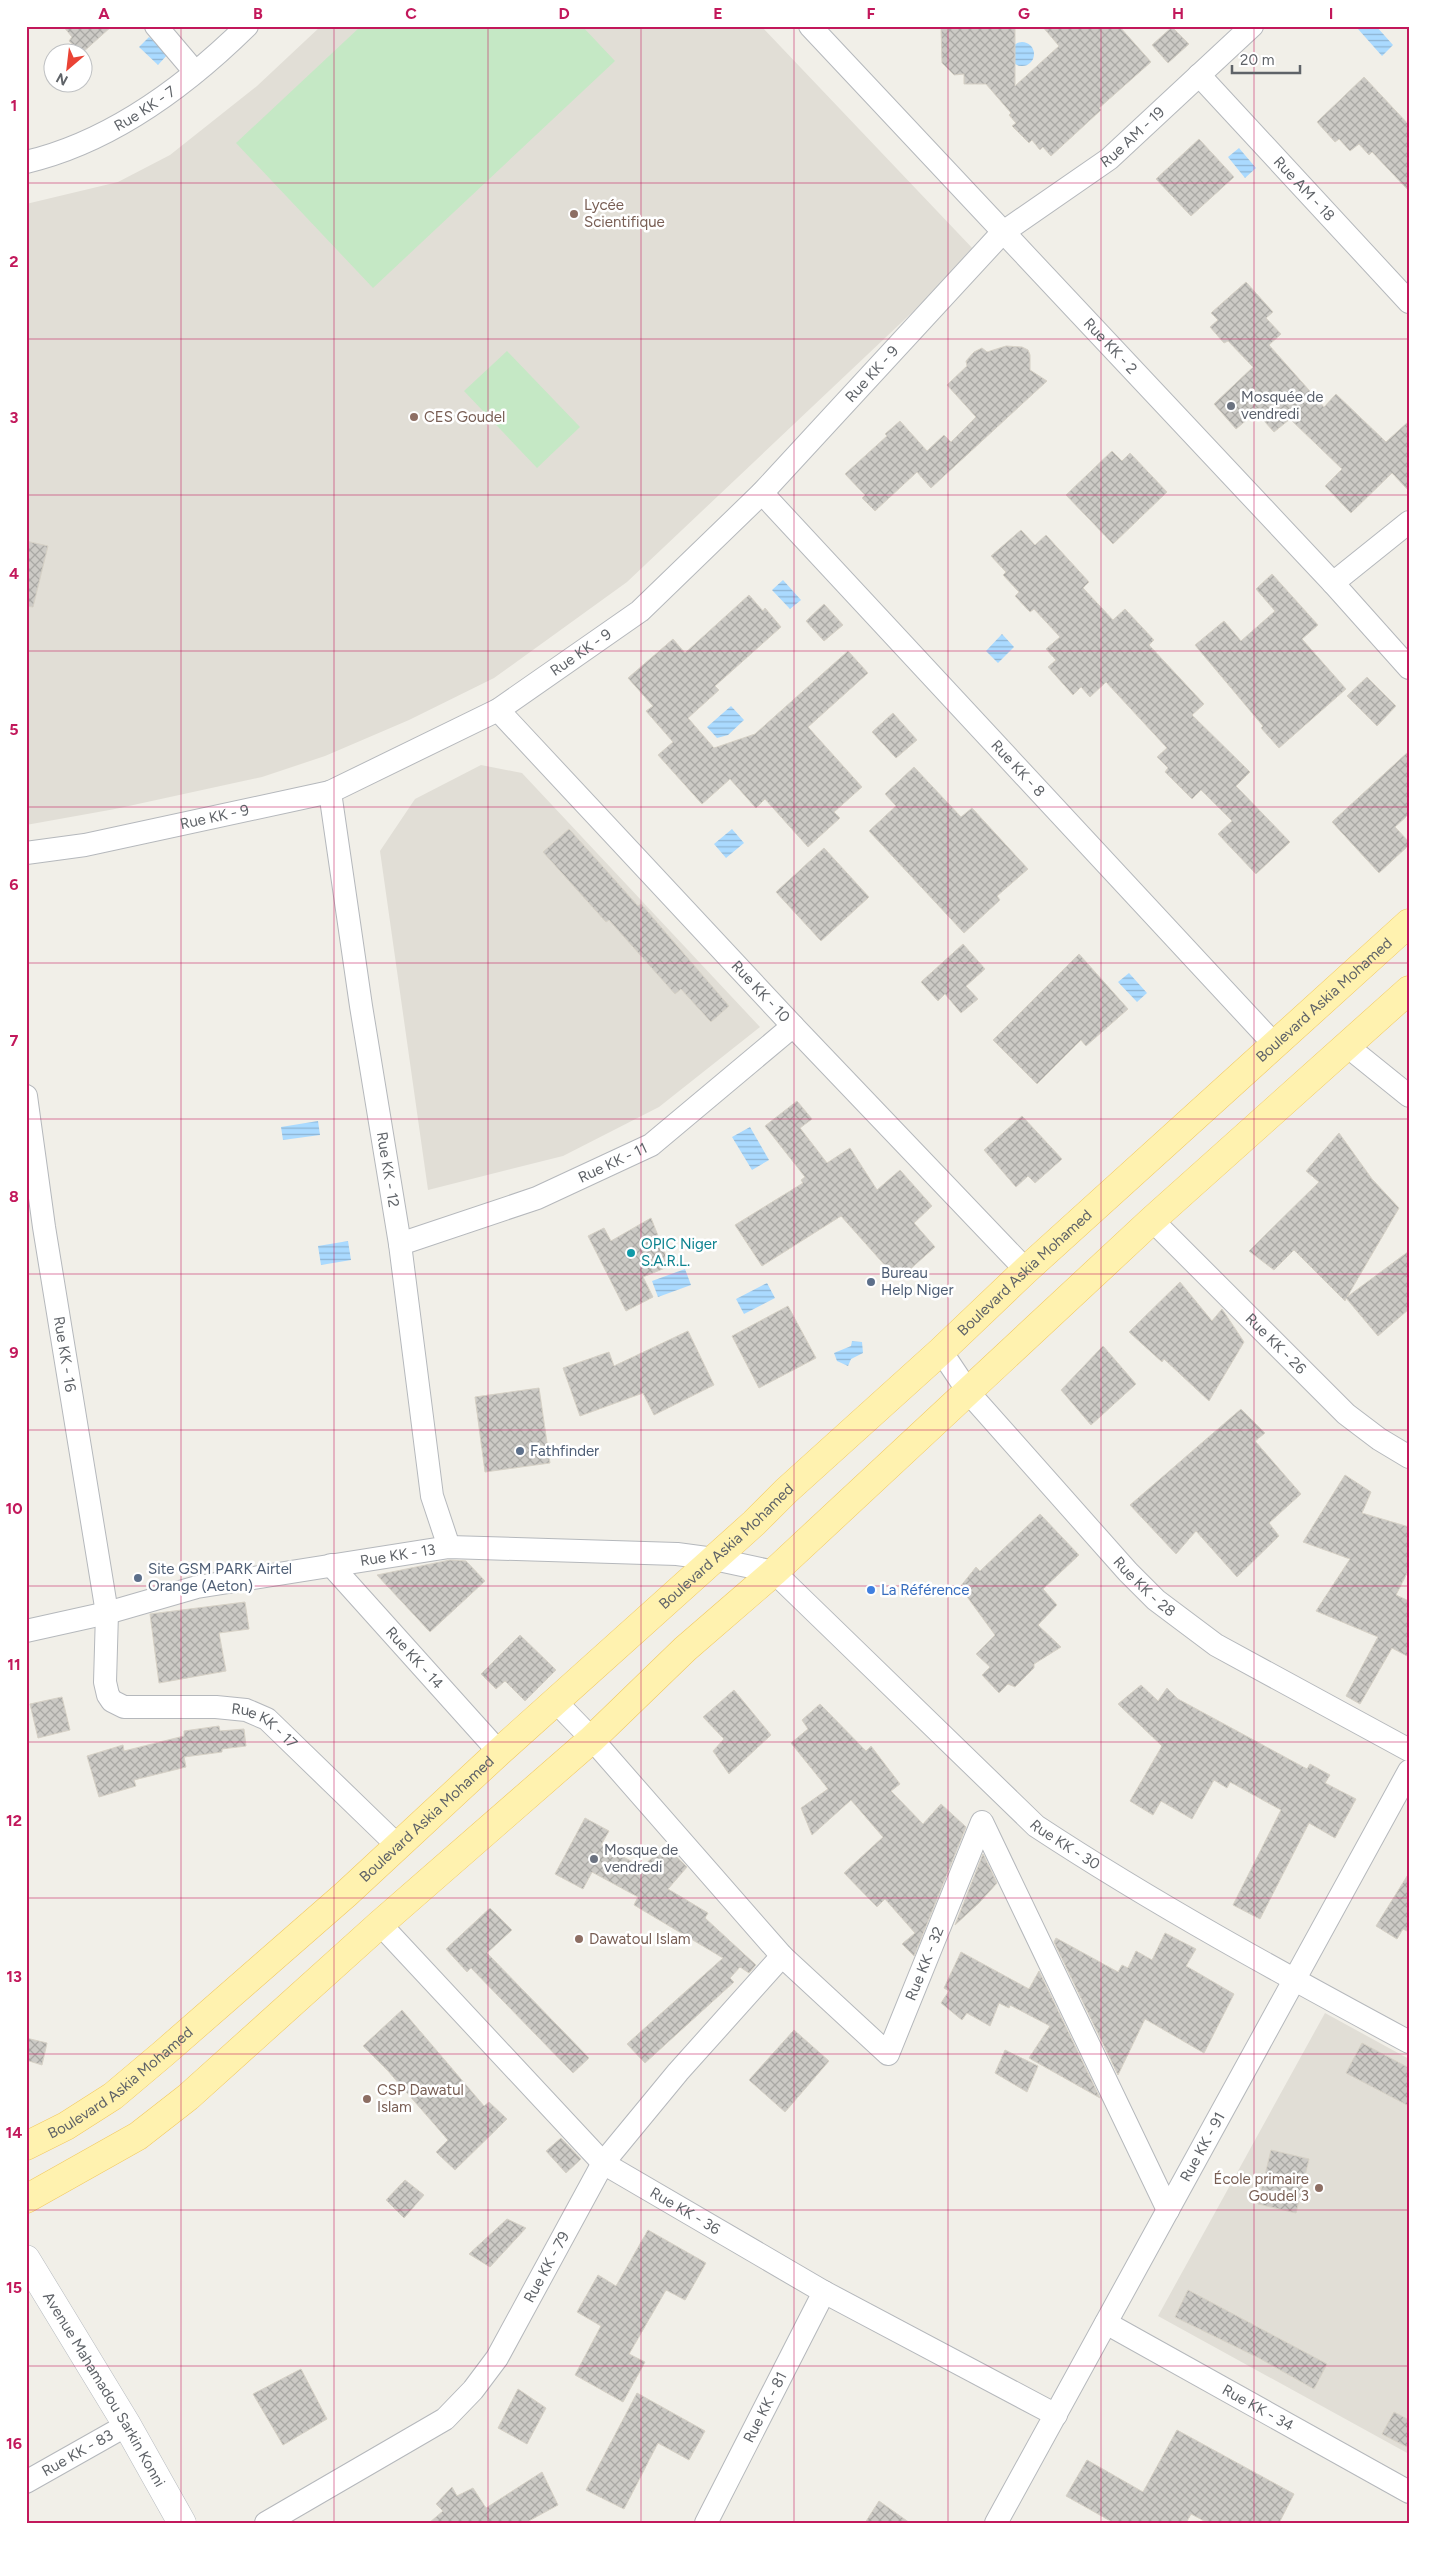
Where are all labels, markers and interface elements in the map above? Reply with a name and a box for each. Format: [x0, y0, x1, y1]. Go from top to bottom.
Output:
text: A [98, 4, 110, 23]
text: B [253, 4, 263, 23]
text: C [405, 4, 417, 23]
text: D [558, 4, 570, 23]
text: E [713, 4, 723, 23]
text: F [867, 4, 876, 23]
text: G [1018, 4, 1030, 23]
text: H [1172, 4, 1184, 23]
text: I [1329, 4, 1333, 23]
north arrow [42, 42, 92, 92]
scale bar [1232, 42, 1300, 74]
text: 20 m [1240, 51, 1274, 69]
text: N [53, 69, 71, 89]
street label: Rue KK - 7 [111, 82, 179, 135]
text: 1 [11, 96, 17, 115]
street label: Rue AM - 19 [1097, 103, 1168, 171]
street label: Rue AM - 18 [1270, 153, 1339, 225]
place label: Lycée Scientifique [584, 196, 665, 231]
marker: Lycée Scientifique [568, 208, 580, 220]
text: 2 [9, 252, 19, 271]
street label: Rue KK - 2 [1080, 314, 1141, 378]
street label: Rue KK - 9 [841, 342, 902, 406]
place label: Mosquée de vendredi [1241, 388, 1324, 423]
marker: Mosquée de vendredi [1225, 400, 1237, 412]
text: 3 [10, 408, 19, 427]
place label: CES Goudel [424, 408, 505, 426]
marker: CES Goudel [408, 411, 420, 423]
text: 4 [9, 564, 19, 583]
street label: Rue KK - 9 [547, 625, 615, 680]
text: 5 [9, 720, 19, 739]
street label: Rue KK - 8 [987, 736, 1049, 801]
street label: Rue KK - 9 [178, 801, 251, 833]
text: 6 [9, 875, 19, 894]
street label: Boulevard Askia Mohamed [1252, 934, 1396, 1066]
street label: Rue KK - 10 [728, 957, 794, 1026]
text: 7 [10, 1031, 19, 1050]
street label: Rue KK - 12 [373, 1130, 403, 1209]
street label: Rue KK - 11 [575, 1139, 650, 1187]
text: 8 [9, 1187, 19, 1206]
street label: Boulevard Askia Mohamed [954, 1206, 1095, 1340]
place label: OPIC Niger S.A.R.L. [641, 1235, 717, 1270]
marker: OPIC Niger S.A.R.L. [625, 1247, 637, 1259]
place label: Bureau Help Niger [881, 1264, 953, 1299]
marker: Bureau Help Niger [865, 1276, 877, 1288]
street label: Rue KK - 26 [1242, 1310, 1310, 1378]
street label: Rue KK - 16 [50, 1315, 80, 1394]
text: 9 [9, 1343, 19, 1362]
place label: Fathfinder [530, 1442, 599, 1460]
marker: Fathfinder [514, 1445, 526, 1457]
street label: Boulevard Askia Mohamed [655, 1480, 797, 1613]
text: 10 [5, 1499, 23, 1518]
street label: Rue KK - 13 [359, 1540, 437, 1570]
street label: Rue KK - 28 [1110, 1553, 1179, 1620]
place label: Site GSM PARK Airtel Orange (Aeton) [148, 1560, 292, 1595]
marker: Site GSM PARK Airtel Orange (Aeton) [132, 1572, 144, 1584]
place label: La Référence [881, 1581, 969, 1599]
marker: La Référence [865, 1584, 877, 1596]
street label: Rue KK - 14 [382, 1623, 447, 1693]
text: 11 [7, 1655, 21, 1674]
street label: Rue KK - 17 [231, 1700, 301, 1752]
street label: Boulevard Askia Mohamed [356, 1752, 498, 1886]
text: 12 [6, 1811, 22, 1830]
street label: Rue KK - 30 [1026, 1816, 1103, 1874]
place label: Mosque de vendredi [604, 1841, 678, 1876]
marker: Mosque de vendredi [588, 1853, 600, 1865]
street label: Rue KK - 32 [902, 1924, 948, 2003]
place label: Dawatoul Islam [589, 1930, 691, 1948]
marker: Dawatoul Islam [573, 1933, 585, 1945]
text: 13 [6, 1967, 22, 1986]
street label: Boulevard Askia Mohamed [45, 2023, 196, 2143]
place label: CSP Dawatul Islam [377, 2081, 464, 2116]
marker: CSP Dawatul Islam [361, 2093, 373, 2105]
street label: Rue KK - 91 [1176, 2109, 1229, 2185]
text: 14 [6, 2123, 22, 2142]
place label: École primaire Goudel 3 [1214, 2170, 1309, 2205]
marker: École primaire Goudel 3 [1313, 2182, 1325, 2194]
street label: Rue KK - 36 [647, 2183, 724, 2239]
street label: Rue KK - 79 [520, 2228, 573, 2306]
text: 15 [6, 2278, 22, 2297]
street label: Avenue Mahamadou Sarkin Konni [39, 2289, 169, 2490]
street label: Rue KK - 81 [740, 2369, 791, 2446]
street label: Rue KK - 34 [1219, 2381, 1297, 2435]
street label: Rue KK - 83 [39, 2426, 116, 2480]
text: 16 [6, 2434, 22, 2453]

